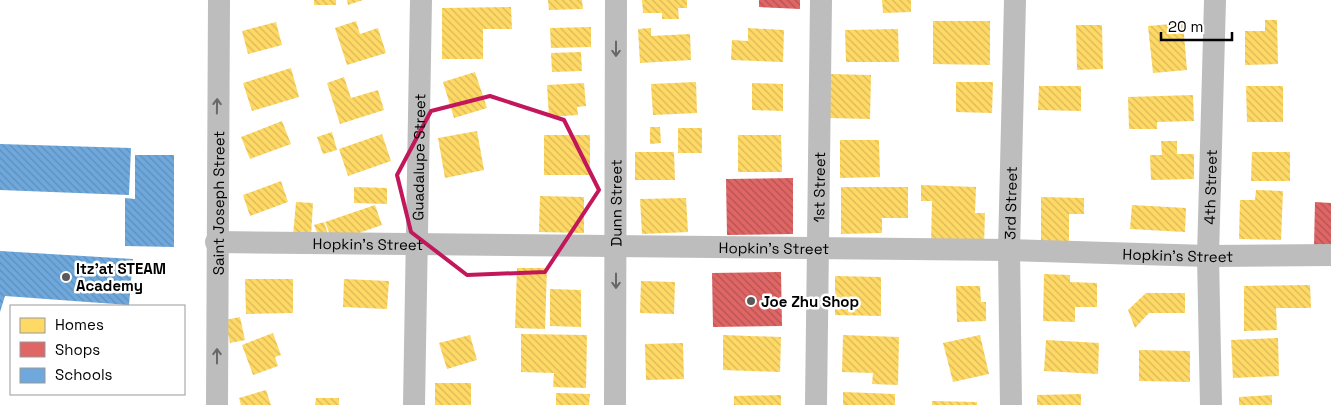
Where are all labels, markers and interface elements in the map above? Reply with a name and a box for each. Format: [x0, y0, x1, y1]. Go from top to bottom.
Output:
scale bar [1161, 10, 1232, 42]
text: 20 m [1168, 17, 1203, 36]
one-way arrow [611, 40, 621, 56]
street label: Guadalupe Street [408, 93, 429, 221]
one-way arrow [212, 99, 222, 115]
street label: Saint Joseph Street [208, 131, 228, 275]
street label: 4th Street [1199, 149, 1220, 225]
street label: 1st Street [809, 151, 829, 222]
street label: Dunn Street [606, 159, 625, 247]
street label: 3rd Street [1000, 166, 1021, 240]
street label: Hopkin's Street [313, 233, 424, 254]
street label: Hopkin's Street [719, 238, 830, 258]
street label: Hopkin's Street [1122, 244, 1233, 266]
place label: Itz'at STEAM Academy [76, 259, 166, 295]
marker: Itz'at STEAM Academy [60, 271, 72, 283]
one-way arrow [611, 272, 621, 289]
place label: Joe Zhu Shop [761, 292, 859, 311]
marker: Joe Zhu Shop [745, 295, 757, 307]
legend [10, 305, 185, 395]
text: Homes [55, 315, 104, 334]
text: Shops [55, 340, 100, 359]
one-way arrow [212, 349, 222, 365]
text: Schools [55, 365, 113, 384]

